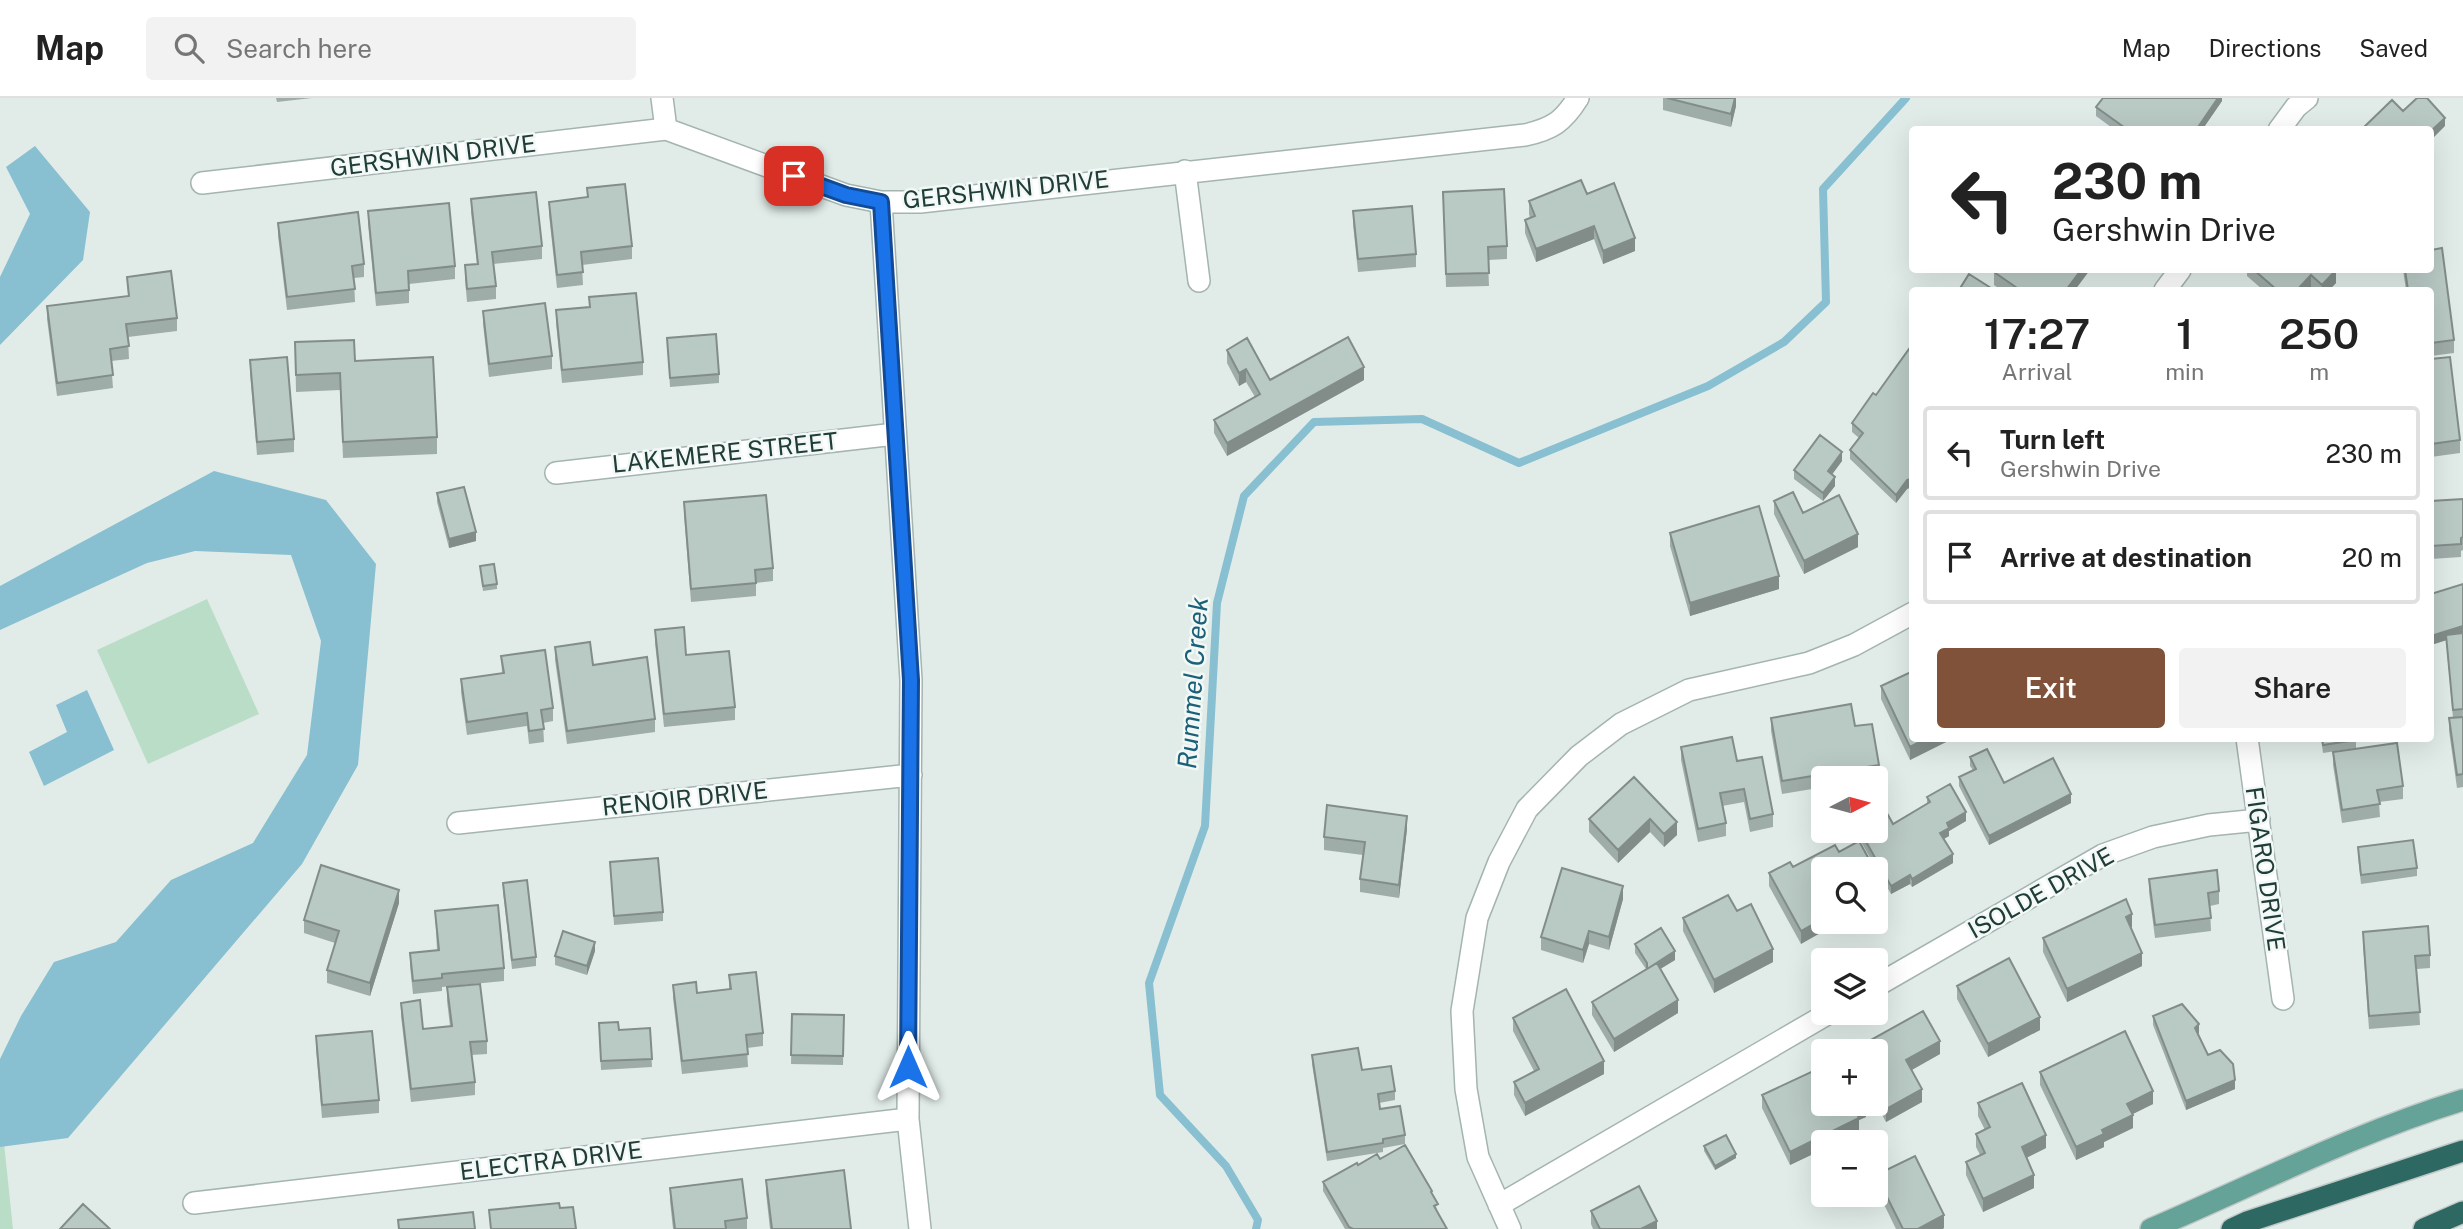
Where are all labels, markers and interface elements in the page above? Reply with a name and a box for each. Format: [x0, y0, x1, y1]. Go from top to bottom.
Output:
search box [146, 17, 636, 80]
text: Map [35, 29, 104, 67]
icon: search [170, 29, 208, 67]
text: Search here [226, 33, 372, 64]
text: Map [2122, 34, 2171, 62]
text: Directions [2209, 34, 2321, 62]
text: Saved [2359, 34, 2428, 62]
street label: GERSHWIN DRIVE [328, 128, 537, 182]
pin [764, 146, 824, 206]
text: 230 m [2052, 152, 2202, 210]
icon: left [1937, 154, 2028, 245]
icon: arrive [775, 157, 813, 195]
street label: GERSHWIN DRIVE [901, 164, 1110, 214]
text: Gershwin Drive [2052, 211, 2276, 248]
text: 17:27 [1984, 309, 2090, 358]
text: 1 [2176, 309, 2193, 358]
text: 250 [2279, 309, 2359, 358]
text: Arrival [2002, 358, 2073, 385]
text: min [2165, 358, 2204, 385]
text: m [2309, 358, 2329, 385]
text: Turn left [2000, 424, 2105, 455]
street label: LAKEMERE STREET [611, 426, 839, 478]
icon: left [1941, 434, 1979, 472]
text: 230 m [2326, 438, 2402, 469]
text: Gershwin Drive [2000, 455, 2161, 482]
icon: arrive [1941, 538, 1979, 576]
text: Arrive at destination [2000, 542, 2252, 573]
text: 20 m [2342, 542, 2402, 573]
water label: Rummel Creek [1171, 596, 1214, 770]
button: Exit [1937, 648, 2165, 728]
button: Share [2179, 648, 2406, 728]
north arrow [1811, 766, 1888, 844]
map controls [1811, 766, 1888, 1207]
street label: RENOIR DRIVE [601, 775, 769, 821]
street label: FIGARO DRIVE [2241, 785, 2291, 953]
street label: ISOLDE DRIVE [1963, 841, 2118, 944]
button: search [1811, 857, 1888, 934]
button: layers [1811, 948, 1888, 1025]
position arrow [871, 1030, 945, 1104]
button: + [1811, 1039, 1888, 1116]
button: − [1811, 1130, 1888, 1207]
street label: ELECTRA DRIVE [458, 1135, 644, 1185]

